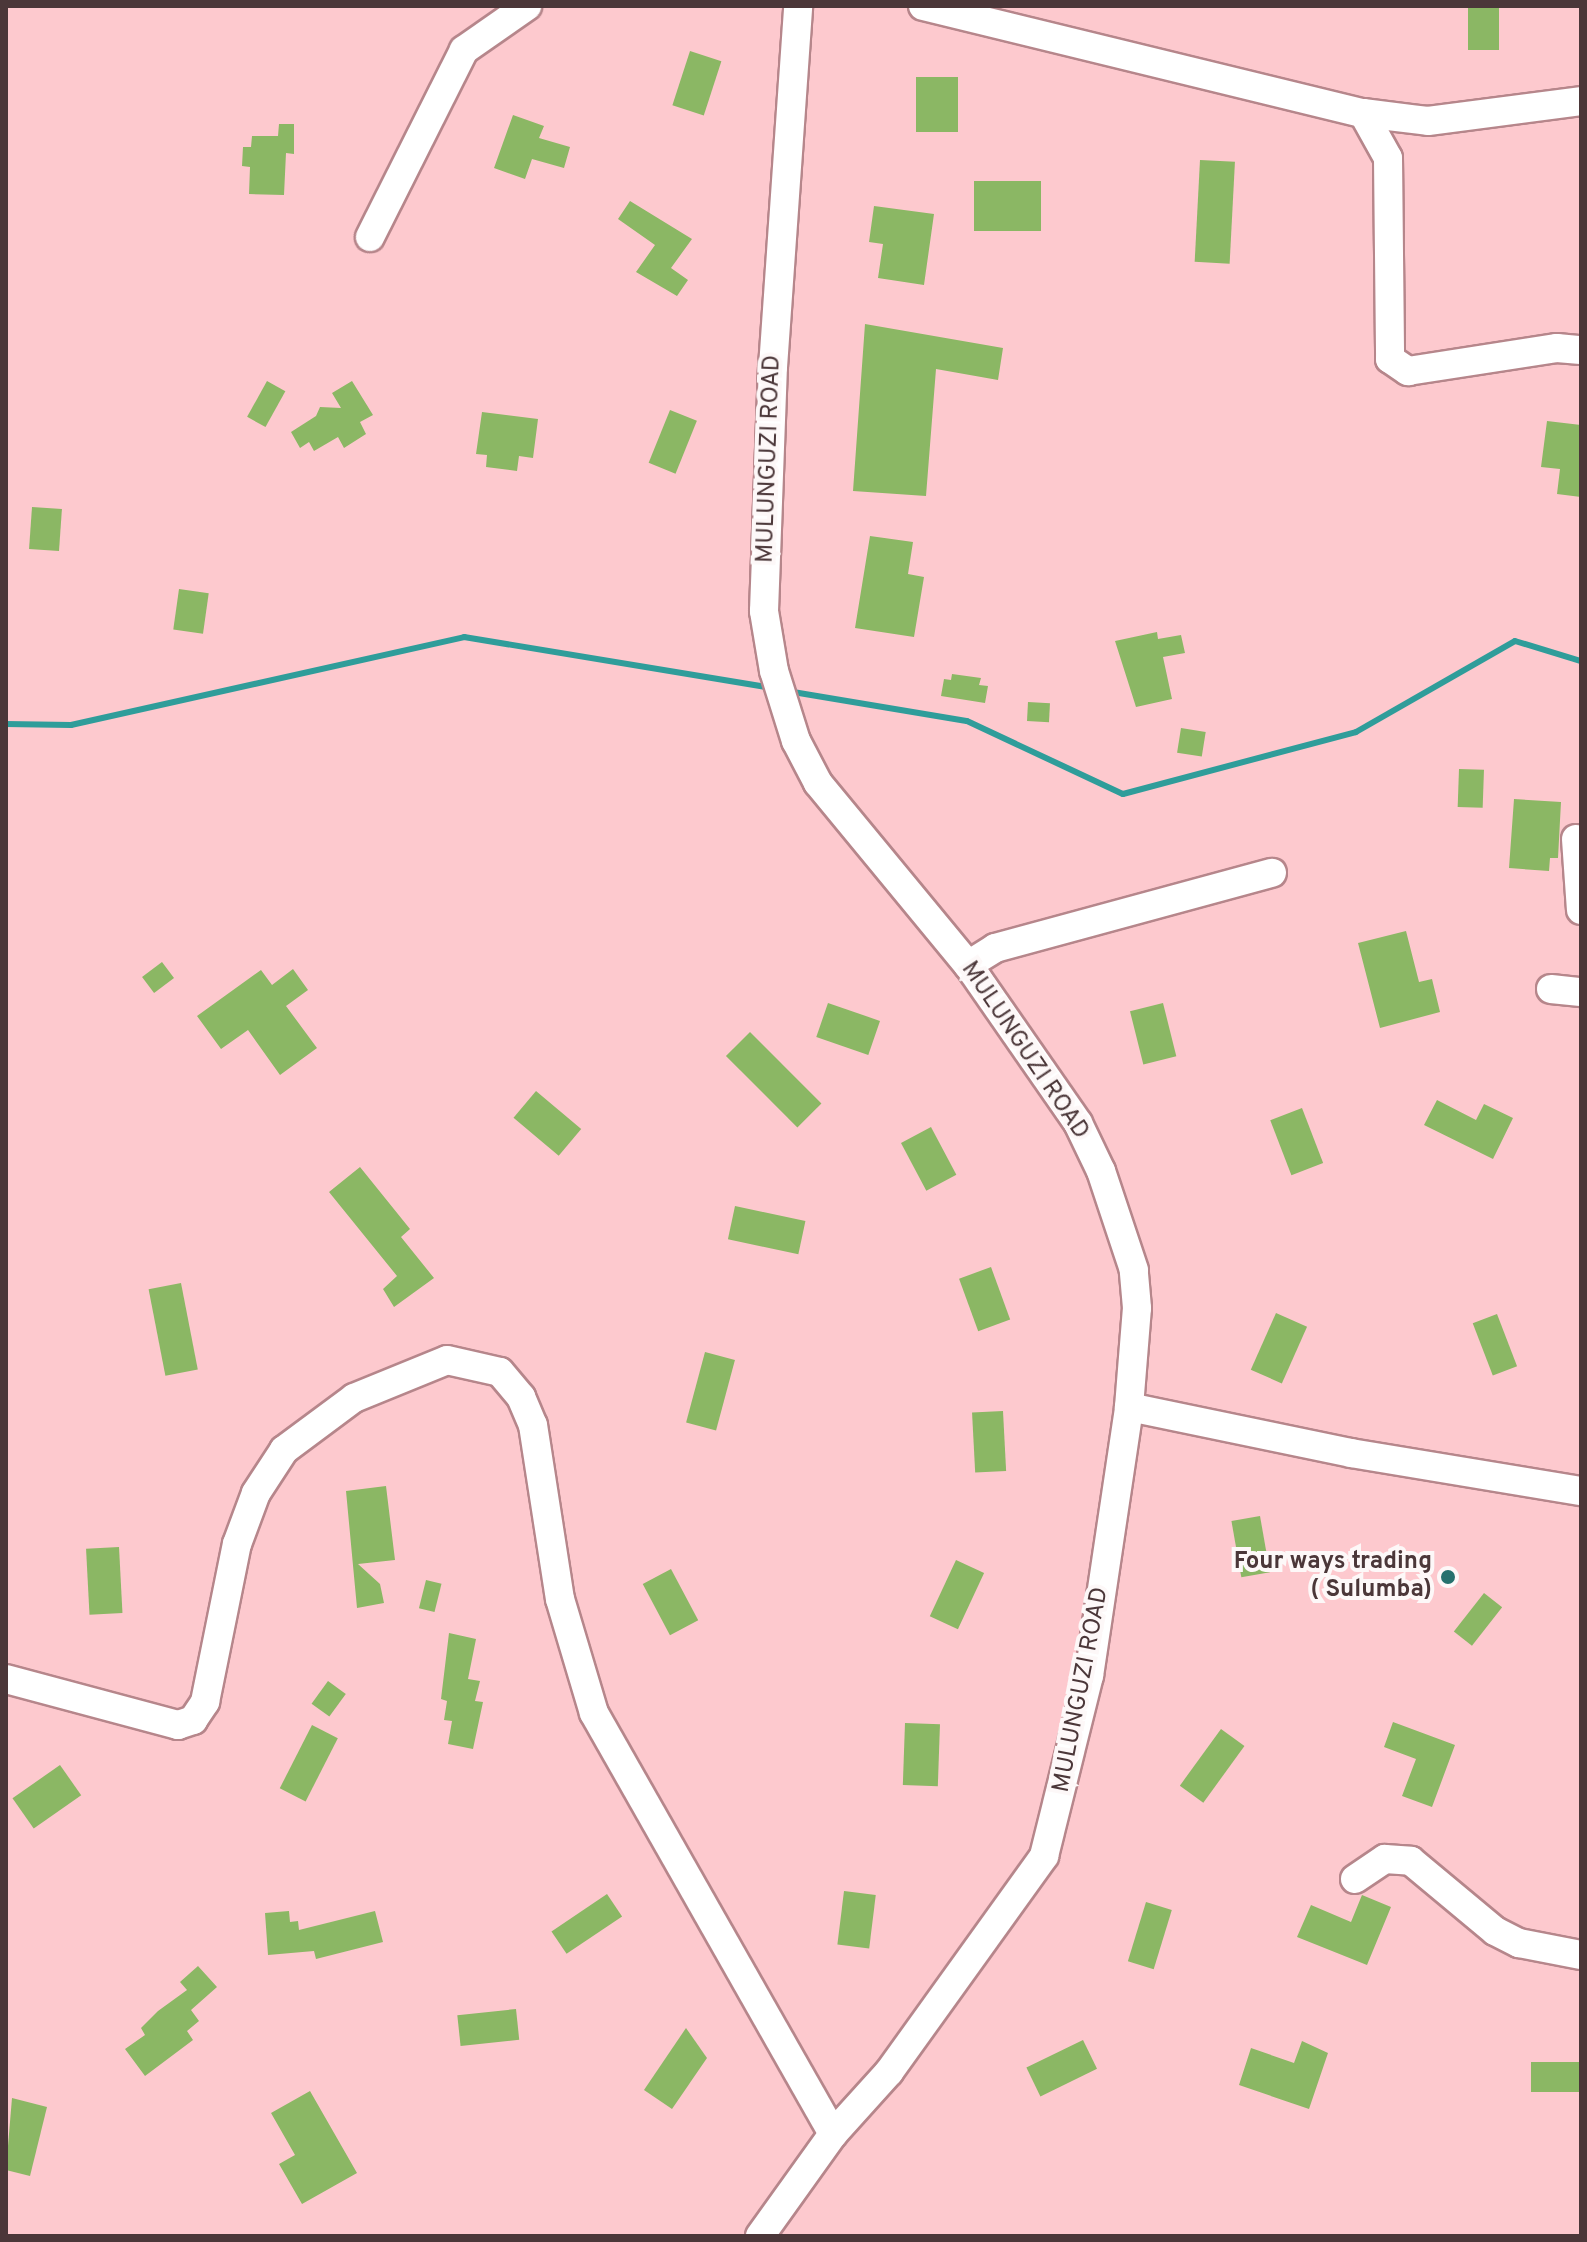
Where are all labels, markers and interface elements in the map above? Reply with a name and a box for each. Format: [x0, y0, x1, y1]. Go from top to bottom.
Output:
street label: MULUNGUZI ROAD [752, 354, 788, 564]
street label: MULUNGUZI ROAD [954, 957, 1094, 1145]
place label: Four ways trading ( Sulumba) [1234, 1549, 1432, 1605]
marker: Four ways trading ( Sulumba) [1439, 1568, 1457, 1586]
street label: MULUNGUZI ROAD [1048, 1585, 1116, 1795]

